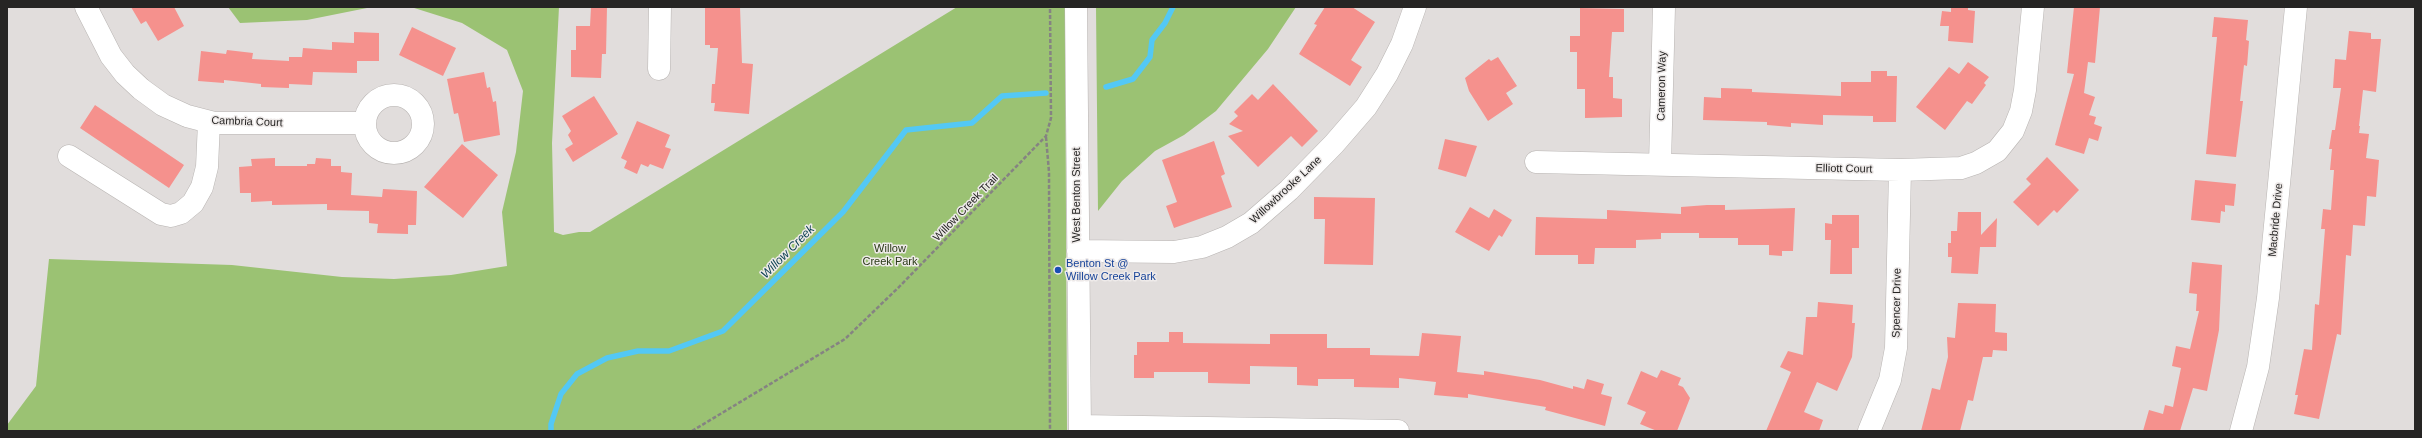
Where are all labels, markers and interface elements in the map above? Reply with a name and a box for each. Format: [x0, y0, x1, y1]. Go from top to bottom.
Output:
street label: Cameron Way [1655, 51, 1669, 121]
street label: Cambria Court [211, 114, 283, 130]
street label: West Benton Street [1070, 147, 1084, 243]
street label: Willowbrooke Lane [1248, 153, 1324, 227]
street label: Elliott Court [1815, 162, 1873, 176]
street label: Willow Creek Trail [931, 172, 1001, 244]
street label: Macbride Drive [2266, 183, 2286, 257]
water label: Willow Creek [758, 222, 818, 282]
park label: Willow Creek Park [862, 242, 918, 268]
place label: Benton St @ Willow Creek Park [1066, 257, 1156, 283]
marker: Benton St @ Willow Creek Park [1053, 265, 1063, 275]
street label: Spencer Drive [1890, 268, 1904, 338]

